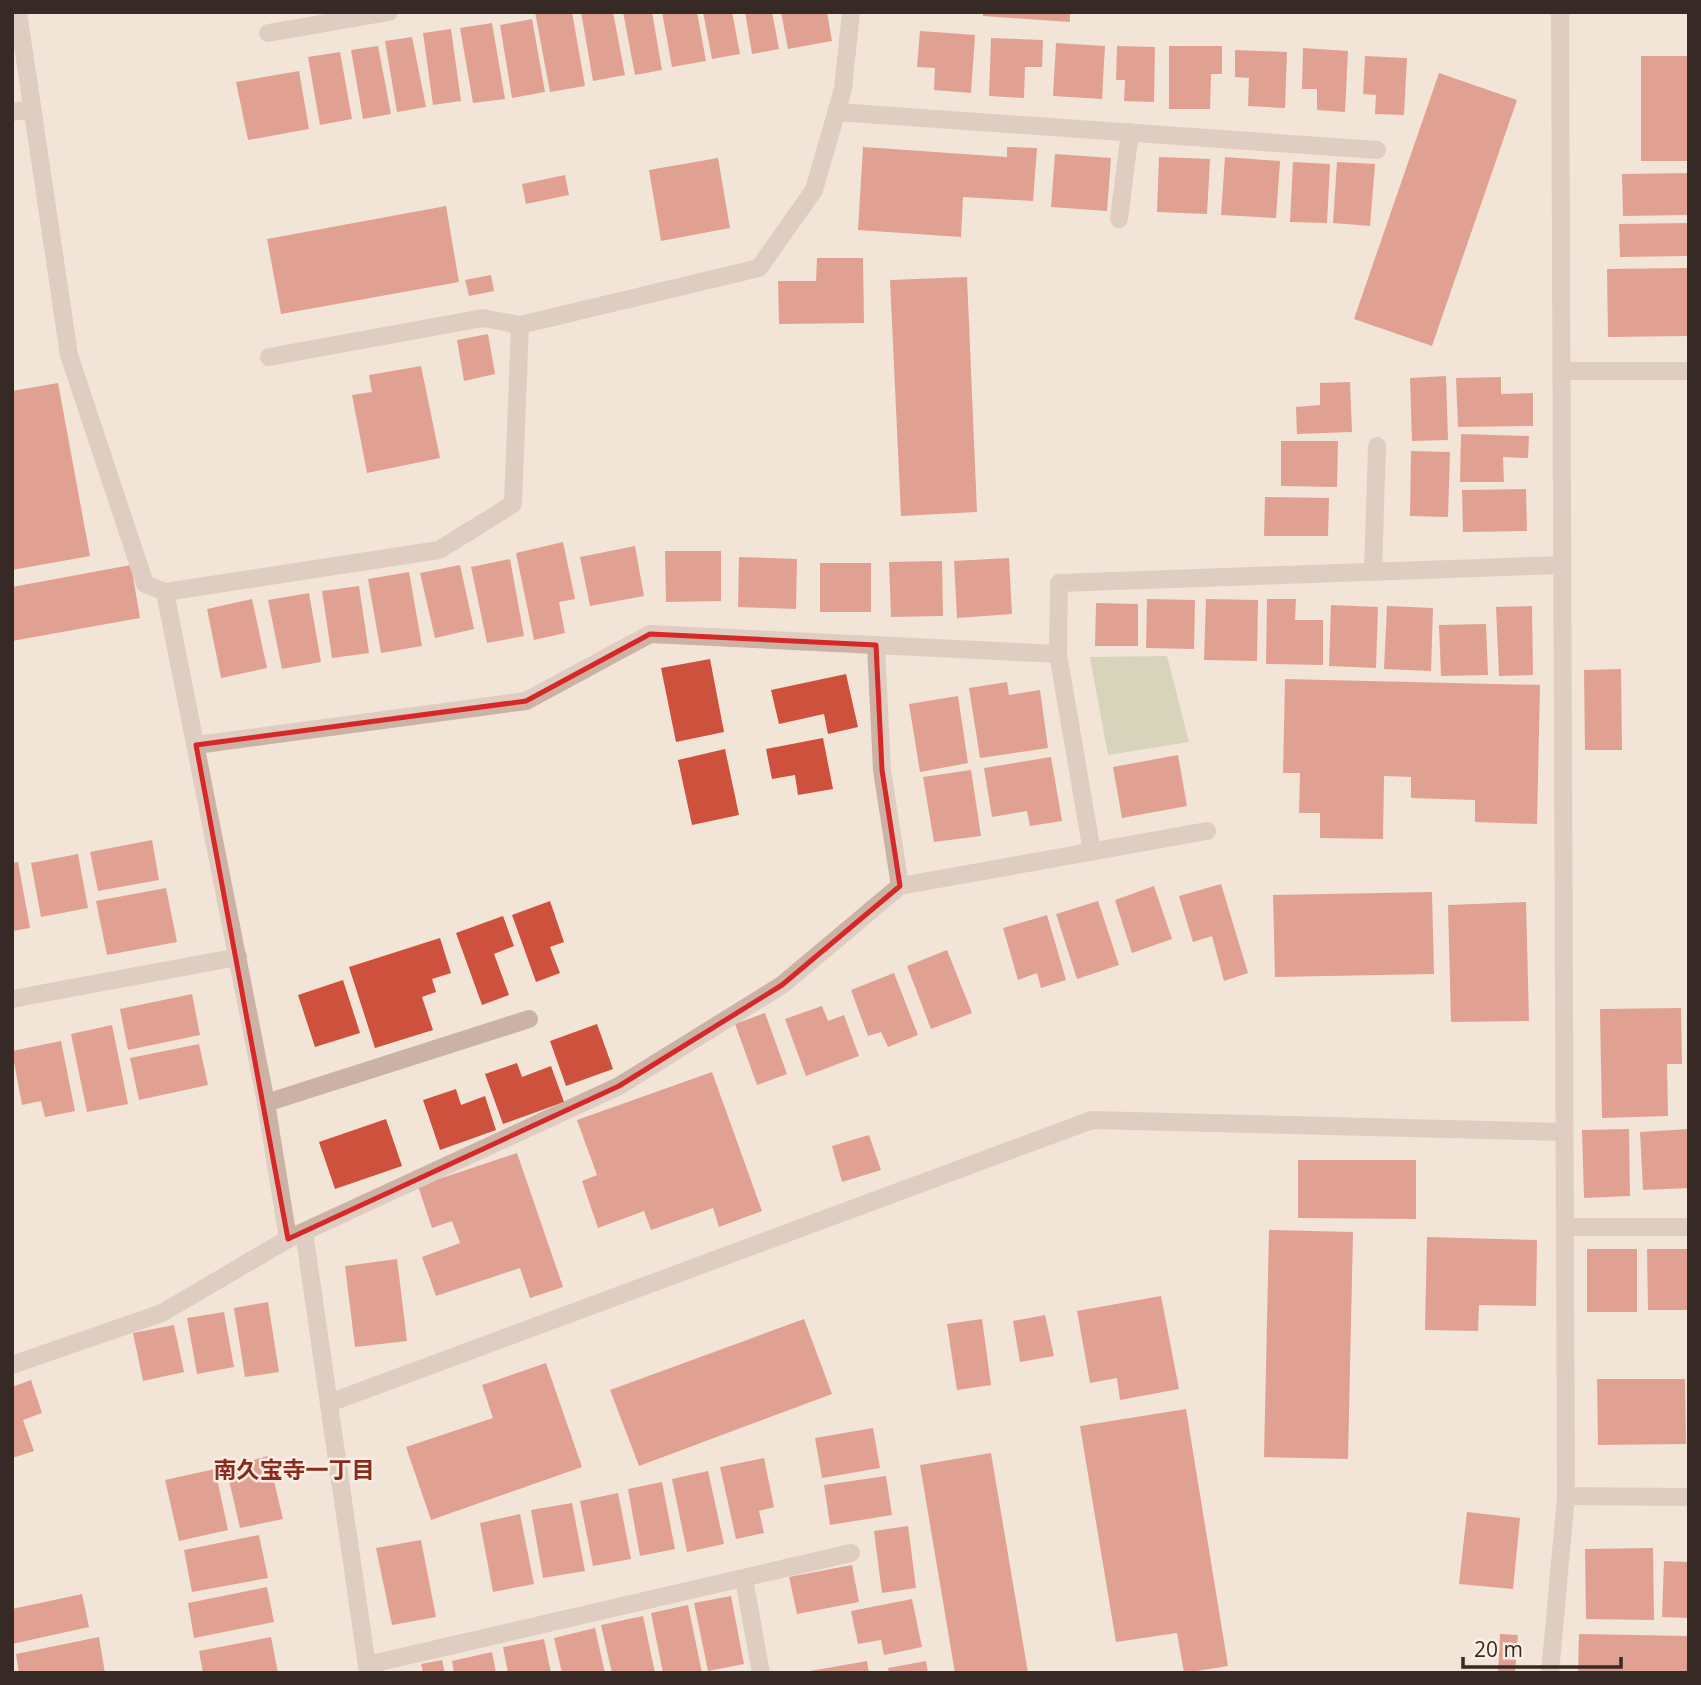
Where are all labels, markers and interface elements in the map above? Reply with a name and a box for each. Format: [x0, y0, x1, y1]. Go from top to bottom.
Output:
district label: 南久宝寺一丁目 [214, 1453, 375, 1485]
scale bar [1463, 1626, 1620, 1670]
text: 20 m [1474, 1635, 1523, 1663]

